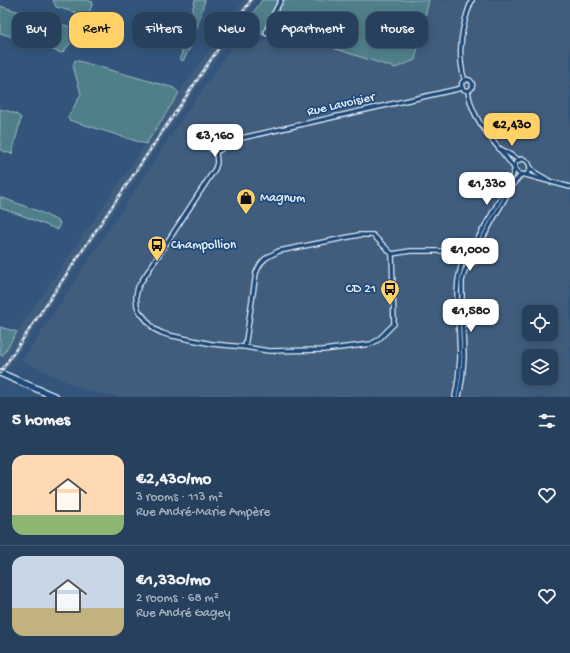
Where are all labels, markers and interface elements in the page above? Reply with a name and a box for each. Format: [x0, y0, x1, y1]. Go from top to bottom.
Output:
chip: Buy [12, 12, 61, 48]
chip: Rent [69, 12, 124, 48]
chip: Filters [132, 12, 196, 48]
chip: New [204, 12, 259, 48]
chip: Apartment [267, 12, 358, 48]
chip: House [366, 12, 428, 48]
street label: Rue Lavoisier [306, 90, 378, 120]
pin: €2,430 [479, 113, 545, 147]
text: €2,430 [493, 118, 531, 133]
pin: €3,160 [182, 124, 248, 158]
text: €3,160 [196, 129, 234, 144]
pin: €1,330 [454, 172, 520, 206]
text: €1,330 [468, 177, 506, 192]
shop icon: Magnum [235, 187, 257, 215]
place label: Magnum [260, 191, 305, 206]
bus stop icon: Champollion [146, 234, 168, 262]
place label: Champollion [171, 238, 237, 253]
pin: €1,000 [437, 238, 503, 272]
text: €1,000 [450, 243, 490, 258]
bus stop icon: CD 21 [379, 278, 401, 306]
place label: CD 21 [346, 282, 376, 297]
pin: €1,580 [438, 299, 504, 333]
text: €1,580 [452, 304, 490, 319]
map controls [522, 305, 558, 385]
button: locate [522, 305, 558, 341]
button: layers [522, 349, 558, 385]
icon: filters [536, 410, 558, 432]
text: 5 homes [12, 411, 70, 431]
text: €2,430/mo [136, 470, 211, 490]
icon: home [44, 471, 92, 519]
icon: heart [536, 484, 558, 506]
text: 3 rooms · 113 m² [136, 490, 223, 505]
text: Rue André-Marie Ampère [136, 505, 270, 520]
text: €1,330/mo [136, 571, 211, 591]
icon: home [44, 572, 92, 620]
icon: heart [536, 585, 558, 607]
text: 2 rooms · 68 m² [136, 591, 219, 606]
text: Rue André Gagey [136, 606, 230, 621]

